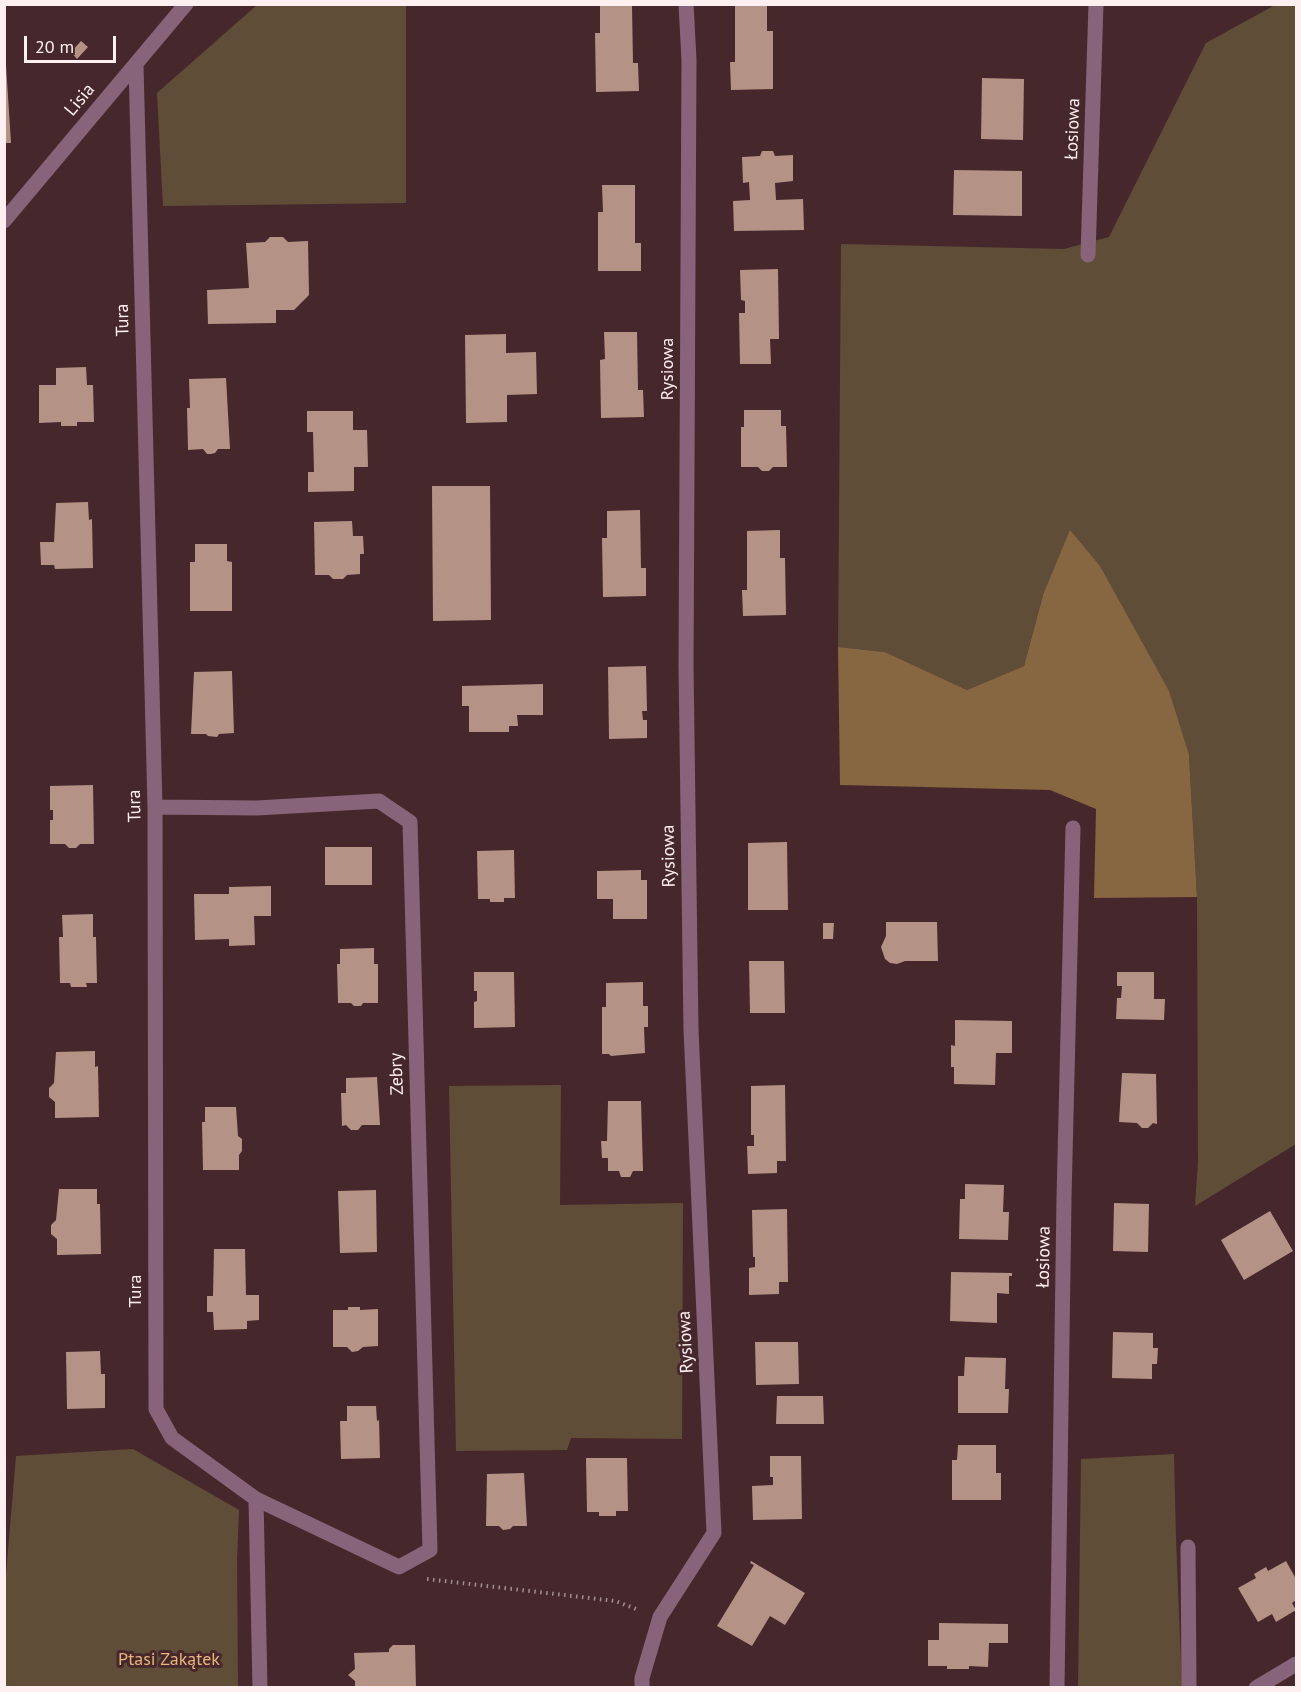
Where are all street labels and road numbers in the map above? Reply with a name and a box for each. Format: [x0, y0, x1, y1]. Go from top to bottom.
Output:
street label: Lisia [60, 79, 100, 121]
street label: Łosiowa [1061, 98, 1085, 160]
street label: Tura [112, 303, 134, 337]
street label: Rysiowa [657, 338, 679, 400]
street label: Tura [124, 789, 146, 823]
street label: Rysiowa [658, 825, 680, 887]
street label: Zebry [385, 1053, 409, 1095]
street label: Łosiowa [1033, 1226, 1055, 1288]
street label: Tura [125, 1275, 147, 1307]
street label: Rysiowa [674, 1310, 698, 1374]

